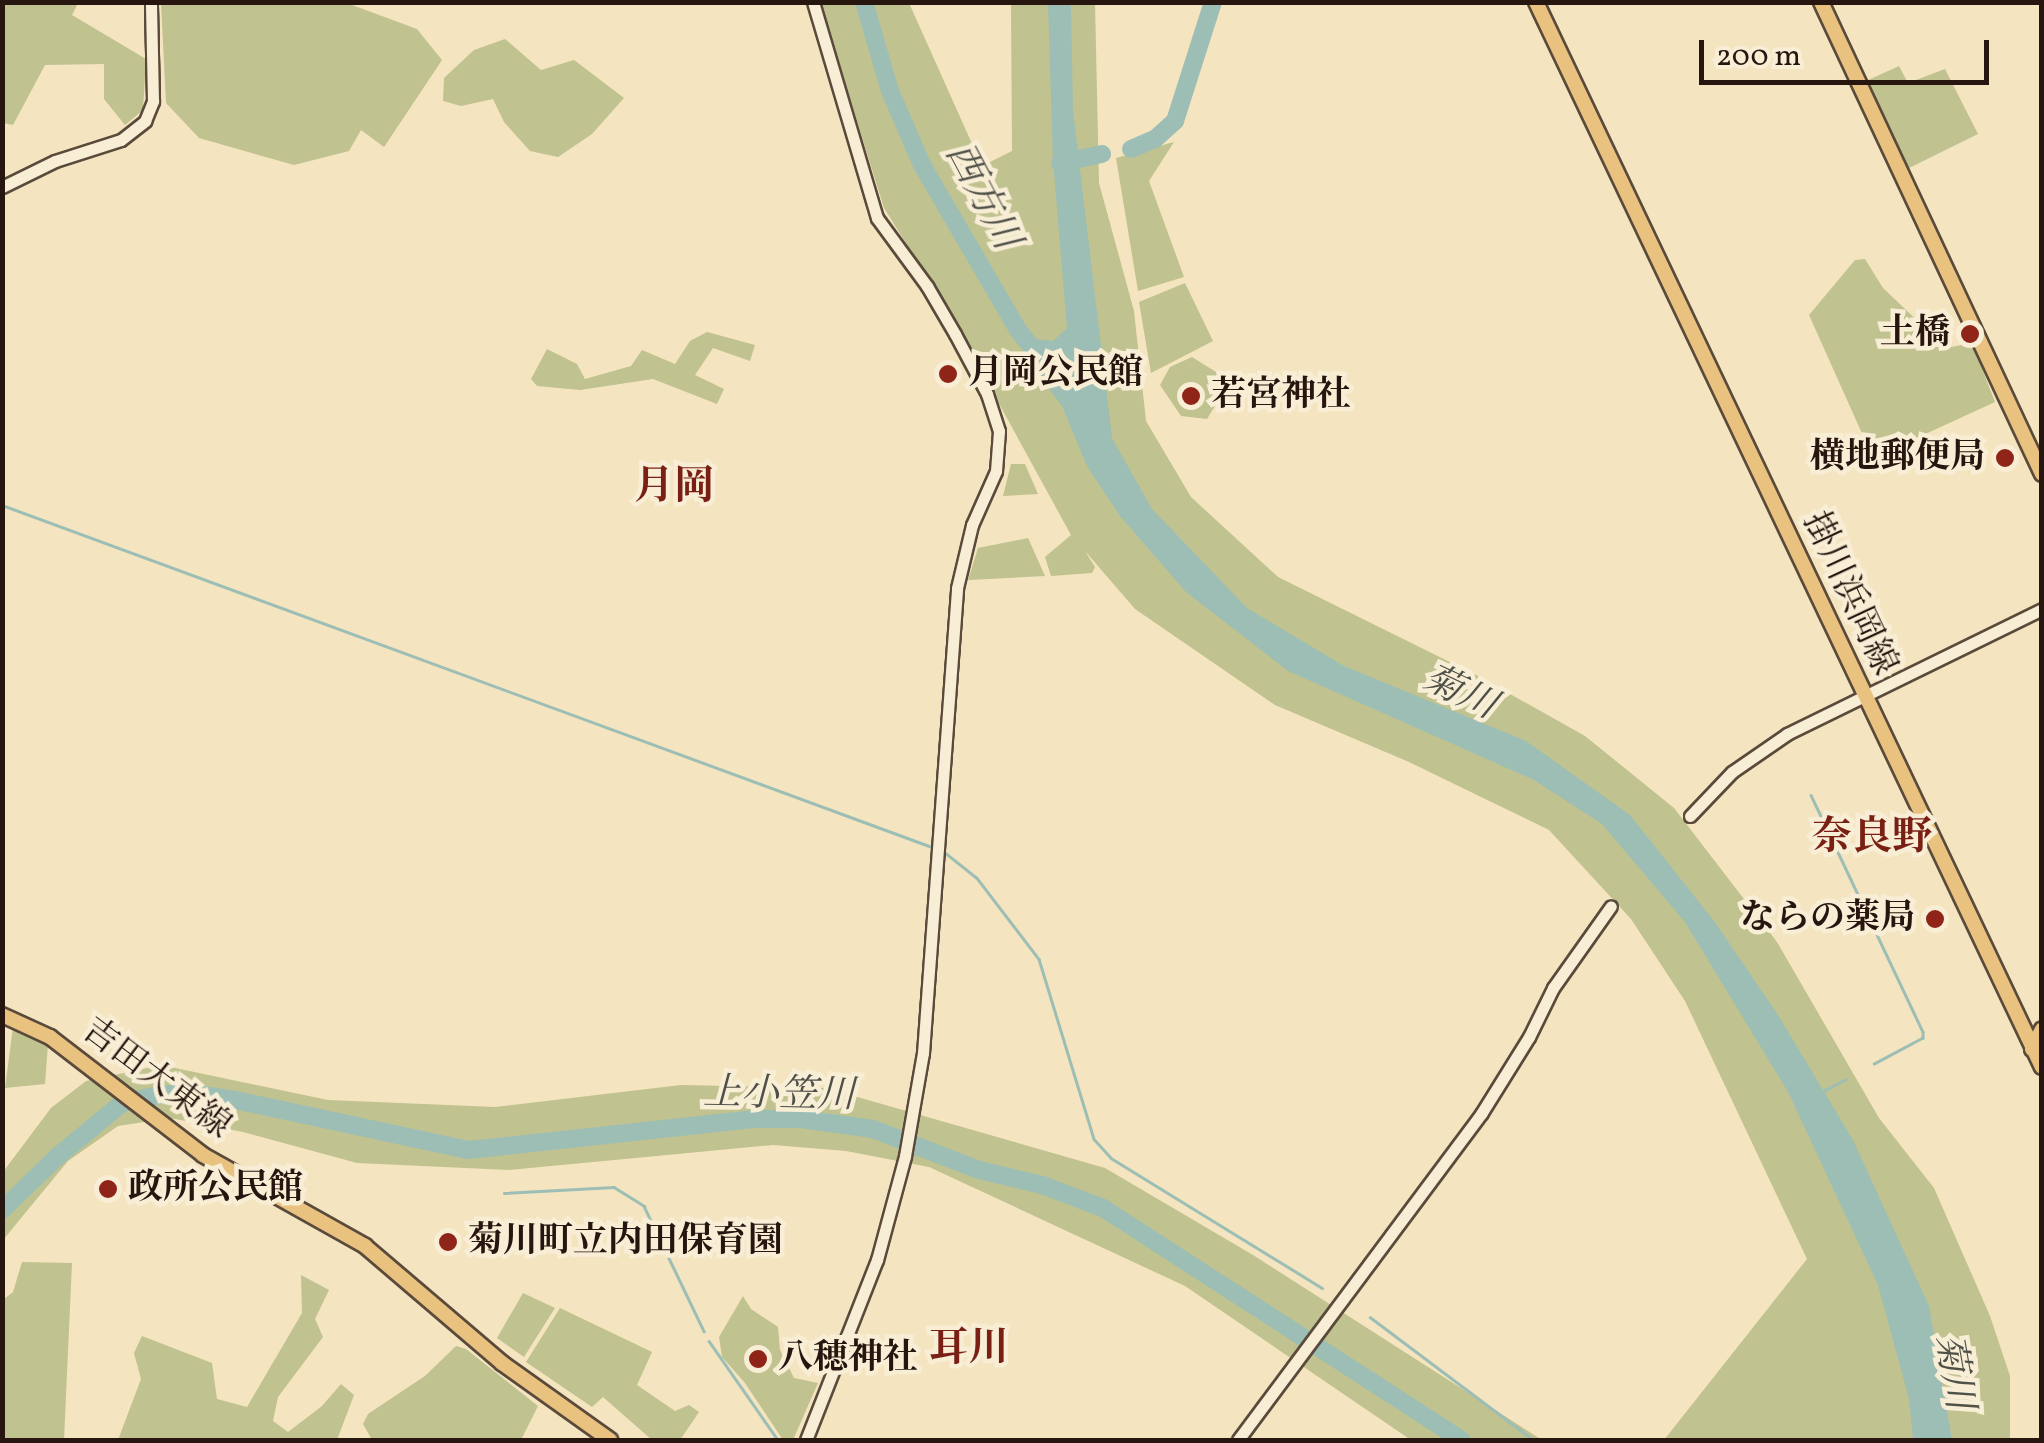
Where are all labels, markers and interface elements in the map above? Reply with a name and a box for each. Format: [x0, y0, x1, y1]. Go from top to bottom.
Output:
scale bar [1704, 20, 1994, 82]
text: 200 m [1716, 36, 1801, 78]
water label: 西方川 [934, 136, 1028, 258]
place label: 土橋 [1880, 313, 1950, 355]
marker: 土橋 [1959, 323, 1981, 345]
place label: 月岡公民館 [968, 353, 1143, 395]
marker: 月岡公民館 [937, 363, 959, 385]
place label: 若宮神社 [1211, 375, 1351, 417]
marker: 若宮神社 [1180, 385, 1202, 407]
place label: 横地郵便局 [1810, 437, 1985, 479]
marker: 横地郵便局 [1994, 447, 2016, 469]
district label: 月岡 [634, 464, 714, 512]
street label: 掛川浜岡線 [1793, 506, 1905, 682]
water label: 菊川 [1415, 657, 1503, 731]
district label: 奈良野 [1812, 815, 1932, 863]
place label: ならの薬局 [1740, 898, 1915, 940]
marker: ならの薬局 [1924, 908, 1946, 930]
street label: 吉田大東線 [73, 1010, 239, 1148]
water label: 上小笠川 [703, 1072, 855, 1120]
place label: 政所公民館 [128, 1168, 303, 1210]
marker: 政所公民館 [97, 1178, 119, 1200]
place label: 菊川町立内田保育園 [468, 1221, 783, 1263]
marker: 菊川町立内田保育園 [437, 1231, 459, 1253]
district label: 耳川 [929, 1326, 1009, 1374]
water label: 菊川 [1923, 1331, 1981, 1413]
place label: 八穂神社 [778, 1338, 918, 1380]
marker: 八穂神社 [747, 1348, 769, 1370]

